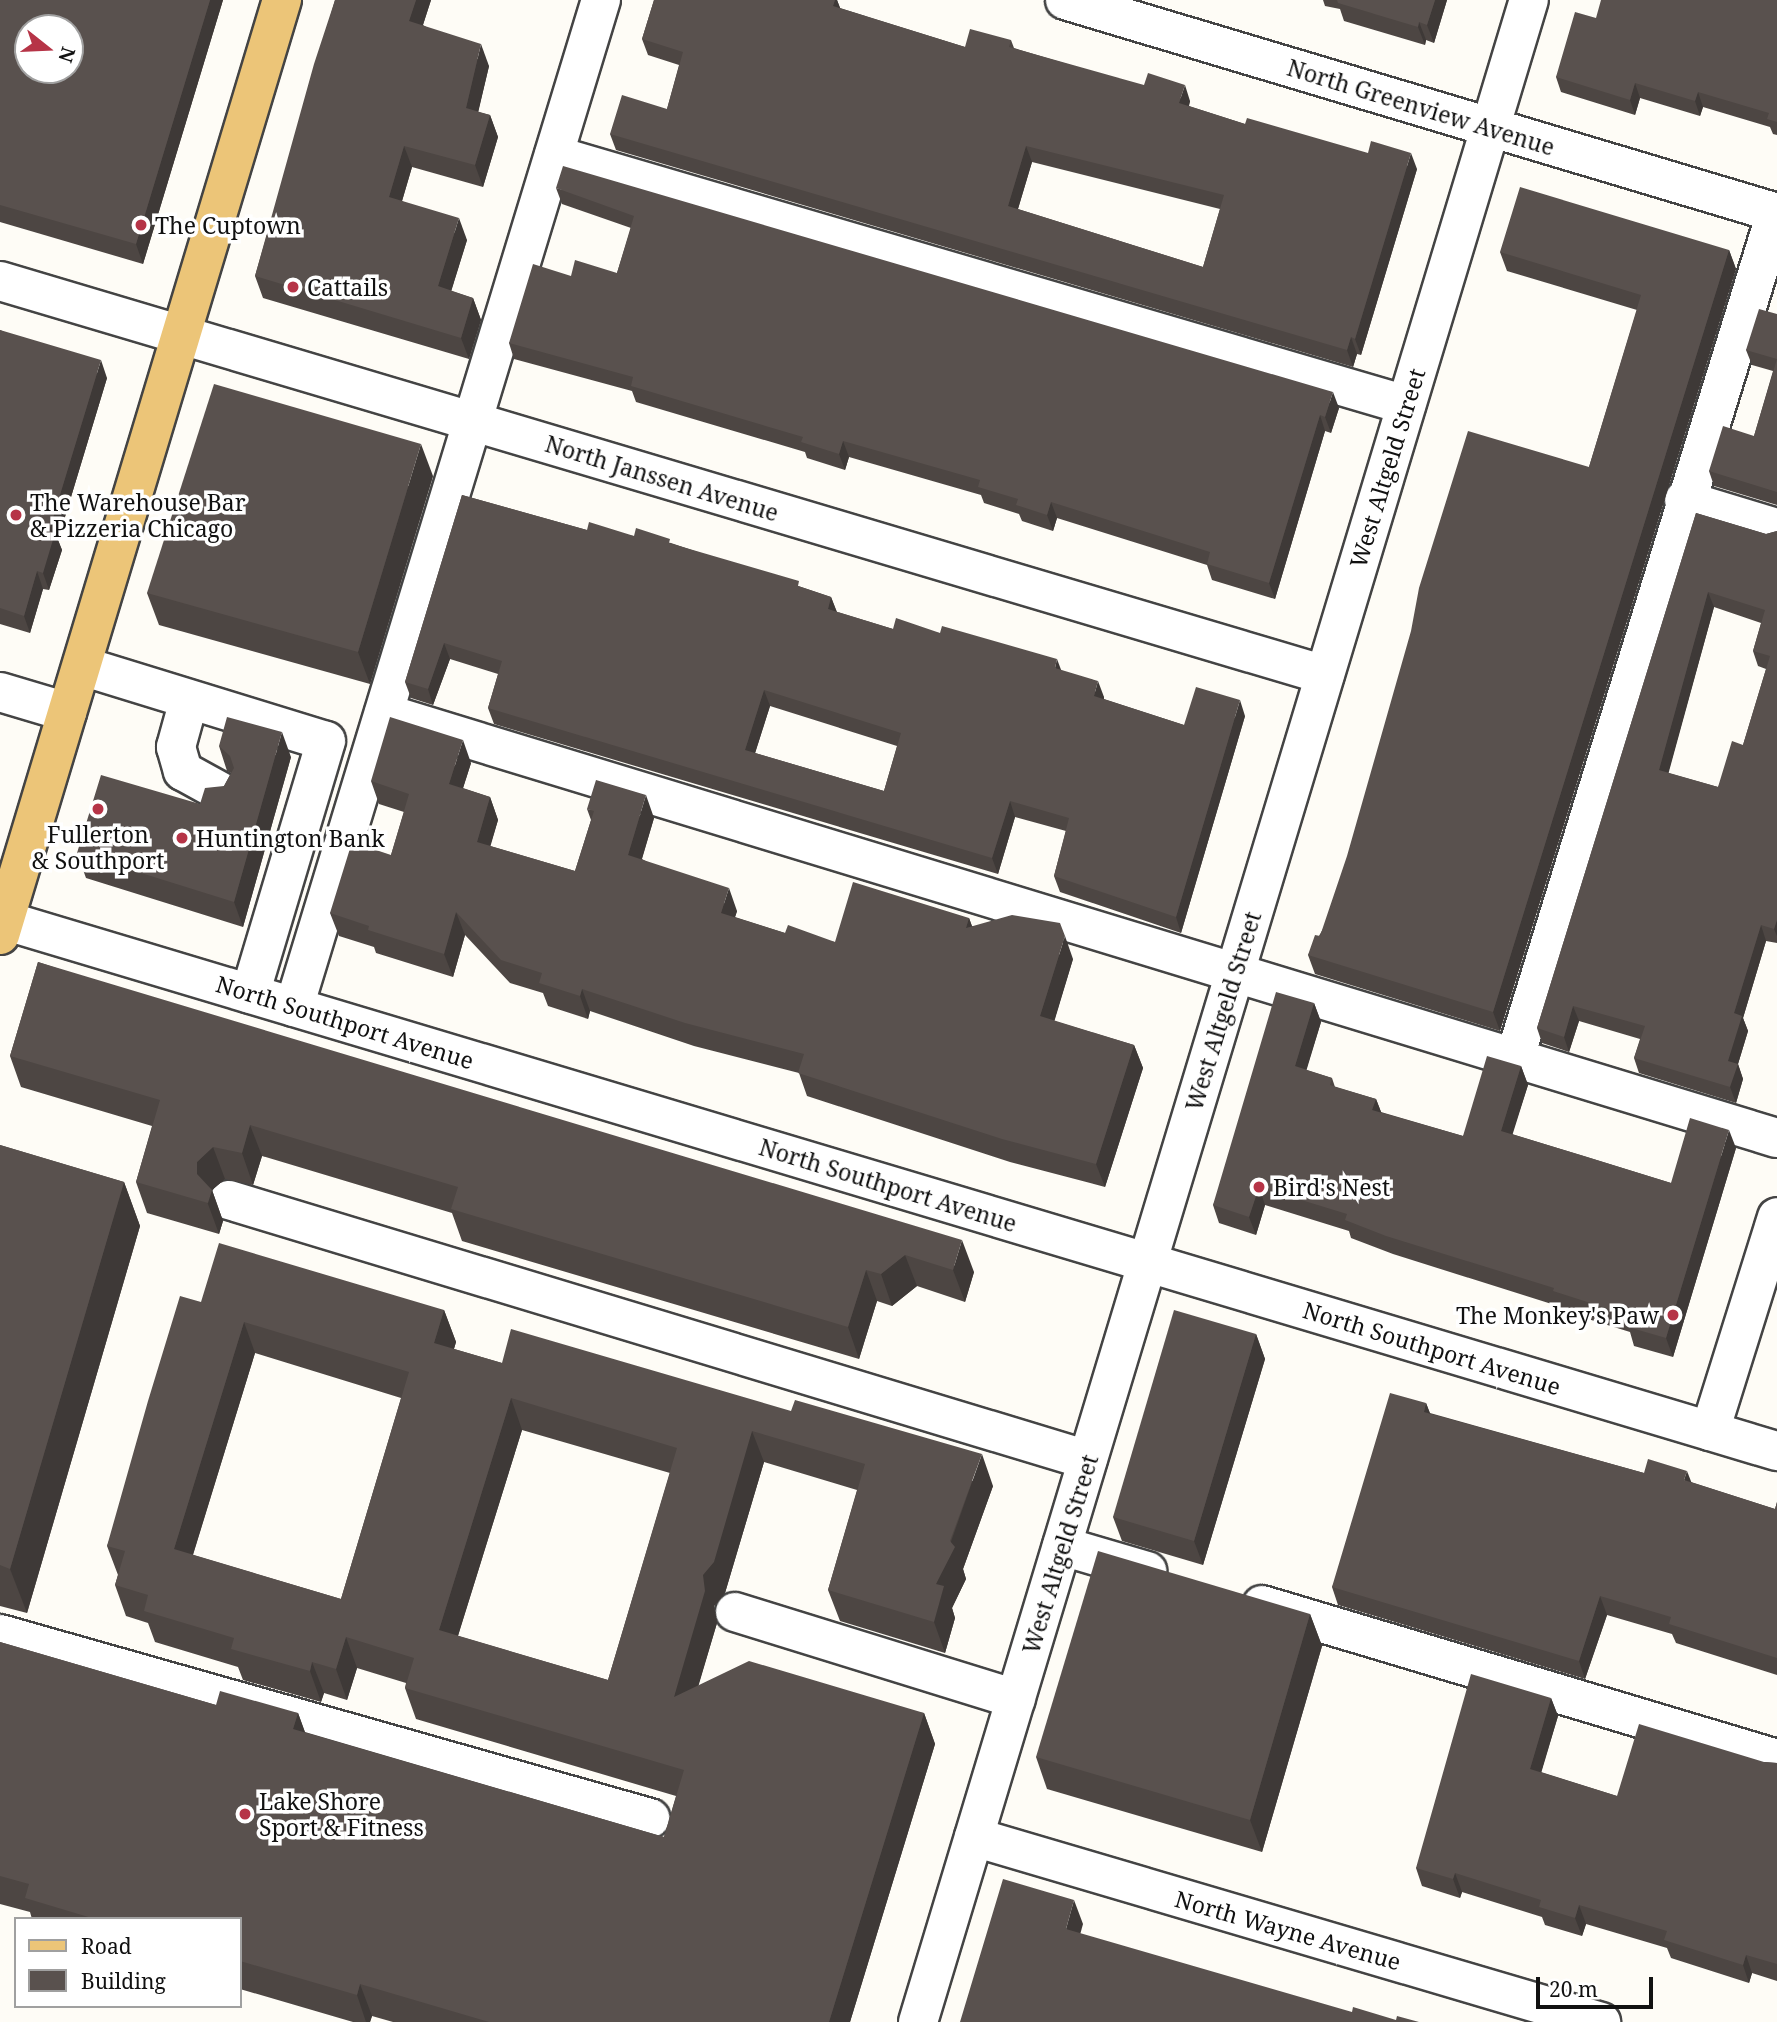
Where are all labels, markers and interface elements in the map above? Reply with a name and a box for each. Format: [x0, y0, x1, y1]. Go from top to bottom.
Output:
north arrow [14, 14, 84, 84]
text: N [52, 44, 82, 66]
street label: North Greenview Avenue [1284, 53, 1558, 161]
place label: The Cuptown [155, 211, 301, 239]
marker: The Cuptown [133, 217, 149, 233]
place label: Cattails [307, 273, 388, 301]
marker: Cattails [285, 279, 301, 295]
street label: West Altgeld Street [1344, 365, 1430, 571]
street label: North Janssen Avenue [542, 429, 782, 527]
place label: The Warehouse Bar & Pizzeria Chicago [30, 488, 246, 542]
marker: The Warehouse Bar & Pizzeria Chicago [8, 507, 24, 523]
marker: Fullerton & Southport [90, 801, 106, 817]
place label: Fullerton & Southport [32, 820, 164, 874]
place label: Huntington Bank [196, 824, 385, 852]
marker: Huntington Bank [174, 830, 190, 846]
street label: West Altgeld Street [1180, 908, 1266, 1114]
street label: North Southport Avenue [213, 970, 477, 1074]
street label: North Southport Avenue [756, 1133, 1020, 1237]
place label: Bird's Nest [1273, 1173, 1390, 1201]
marker: Bird's Nest [1251, 1179, 1267, 1195]
street label: North Southport Avenue [1300, 1296, 1564, 1400]
place label: The Monkey's Paw [1456, 1301, 1659, 1329]
marker: The Monkey's Paw [1665, 1307, 1681, 1323]
street label: West Altgeld Street [1017, 1451, 1103, 1657]
place label: Lake Shore Sport & Fitness [259, 1787, 424, 1841]
marker: Lake Shore Sport & Fitness [237, 1806, 253, 1822]
street label: North Wayne Avenue [1172, 1885, 1404, 1975]
legend [14, 1917, 242, 2008]
text: Road [81, 1932, 132, 1960]
scale bar [1539, 1962, 1656, 2006]
text: Building [81, 1967, 166, 1995]
text: 20 m [1549, 1975, 1598, 2003]

